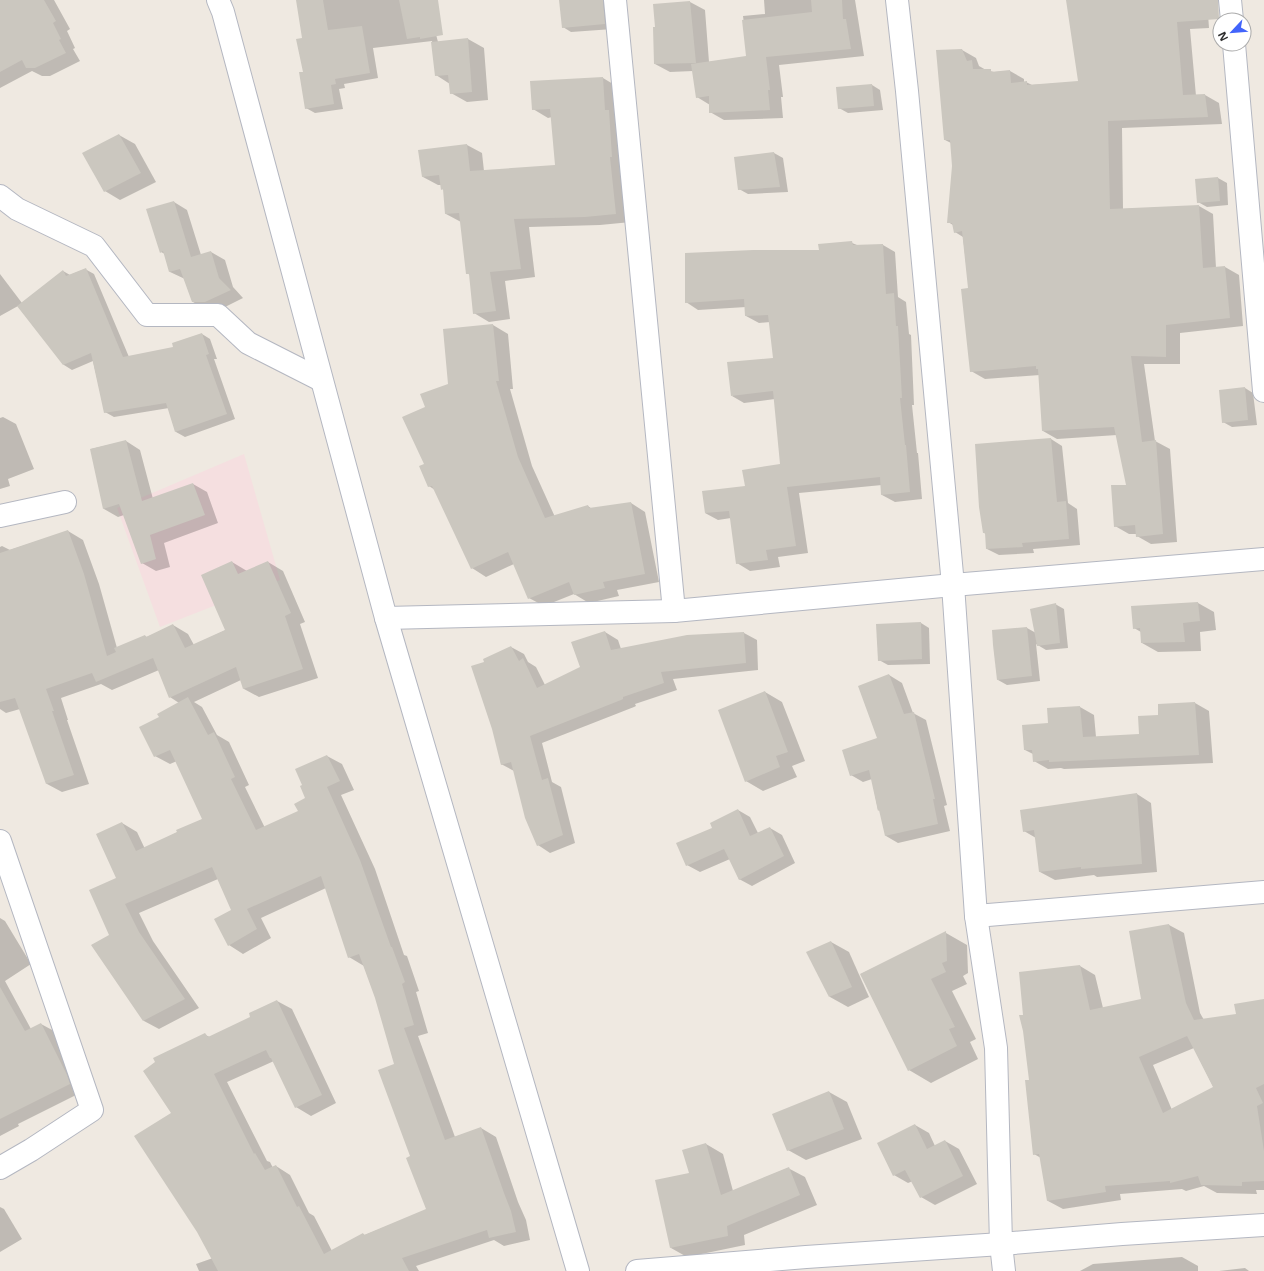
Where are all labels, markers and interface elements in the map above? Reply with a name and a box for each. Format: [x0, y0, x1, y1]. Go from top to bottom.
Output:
north arrow [1212, 12, 1252, 52]
text: N [1214, 29, 1231, 44]

